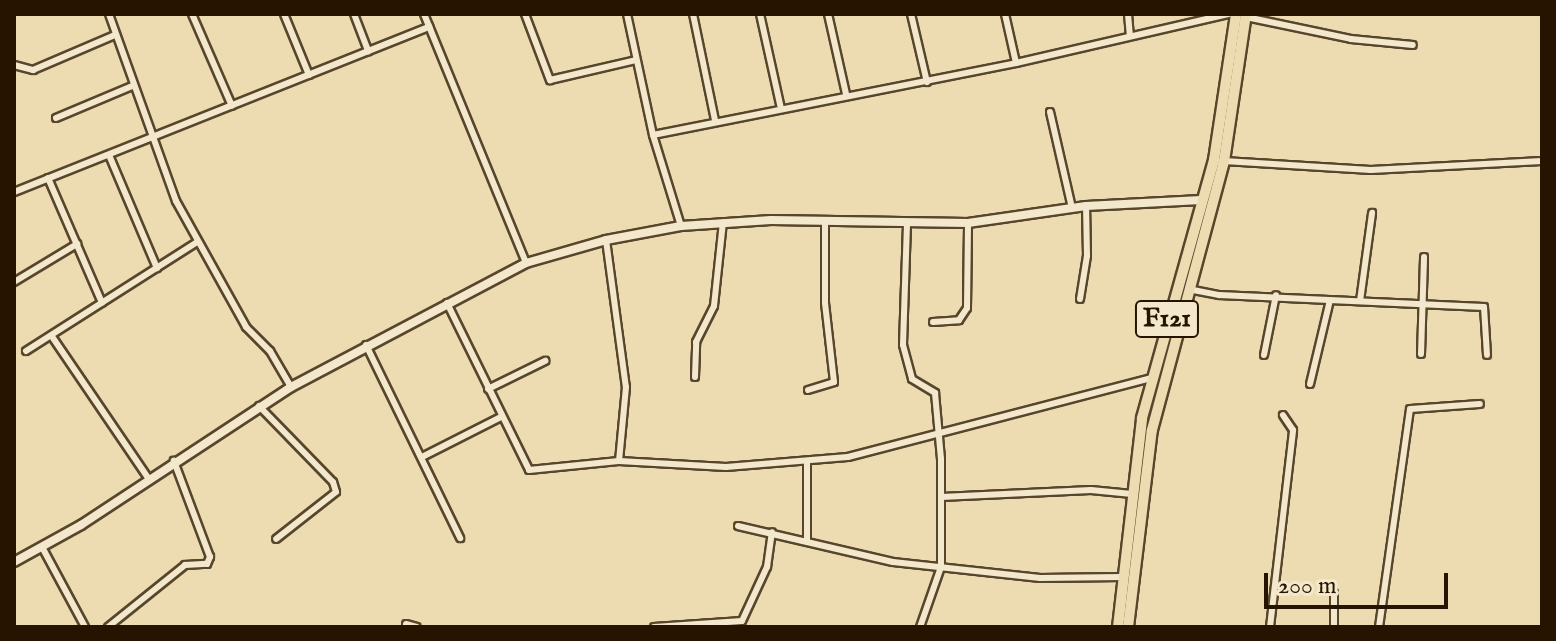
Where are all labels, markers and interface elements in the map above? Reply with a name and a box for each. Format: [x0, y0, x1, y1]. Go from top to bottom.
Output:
road number: F121 [1133, 297, 1201, 341]
scale bar [1268, 557, 1452, 607]
text: 200 m [1278, 571, 1337, 602]

